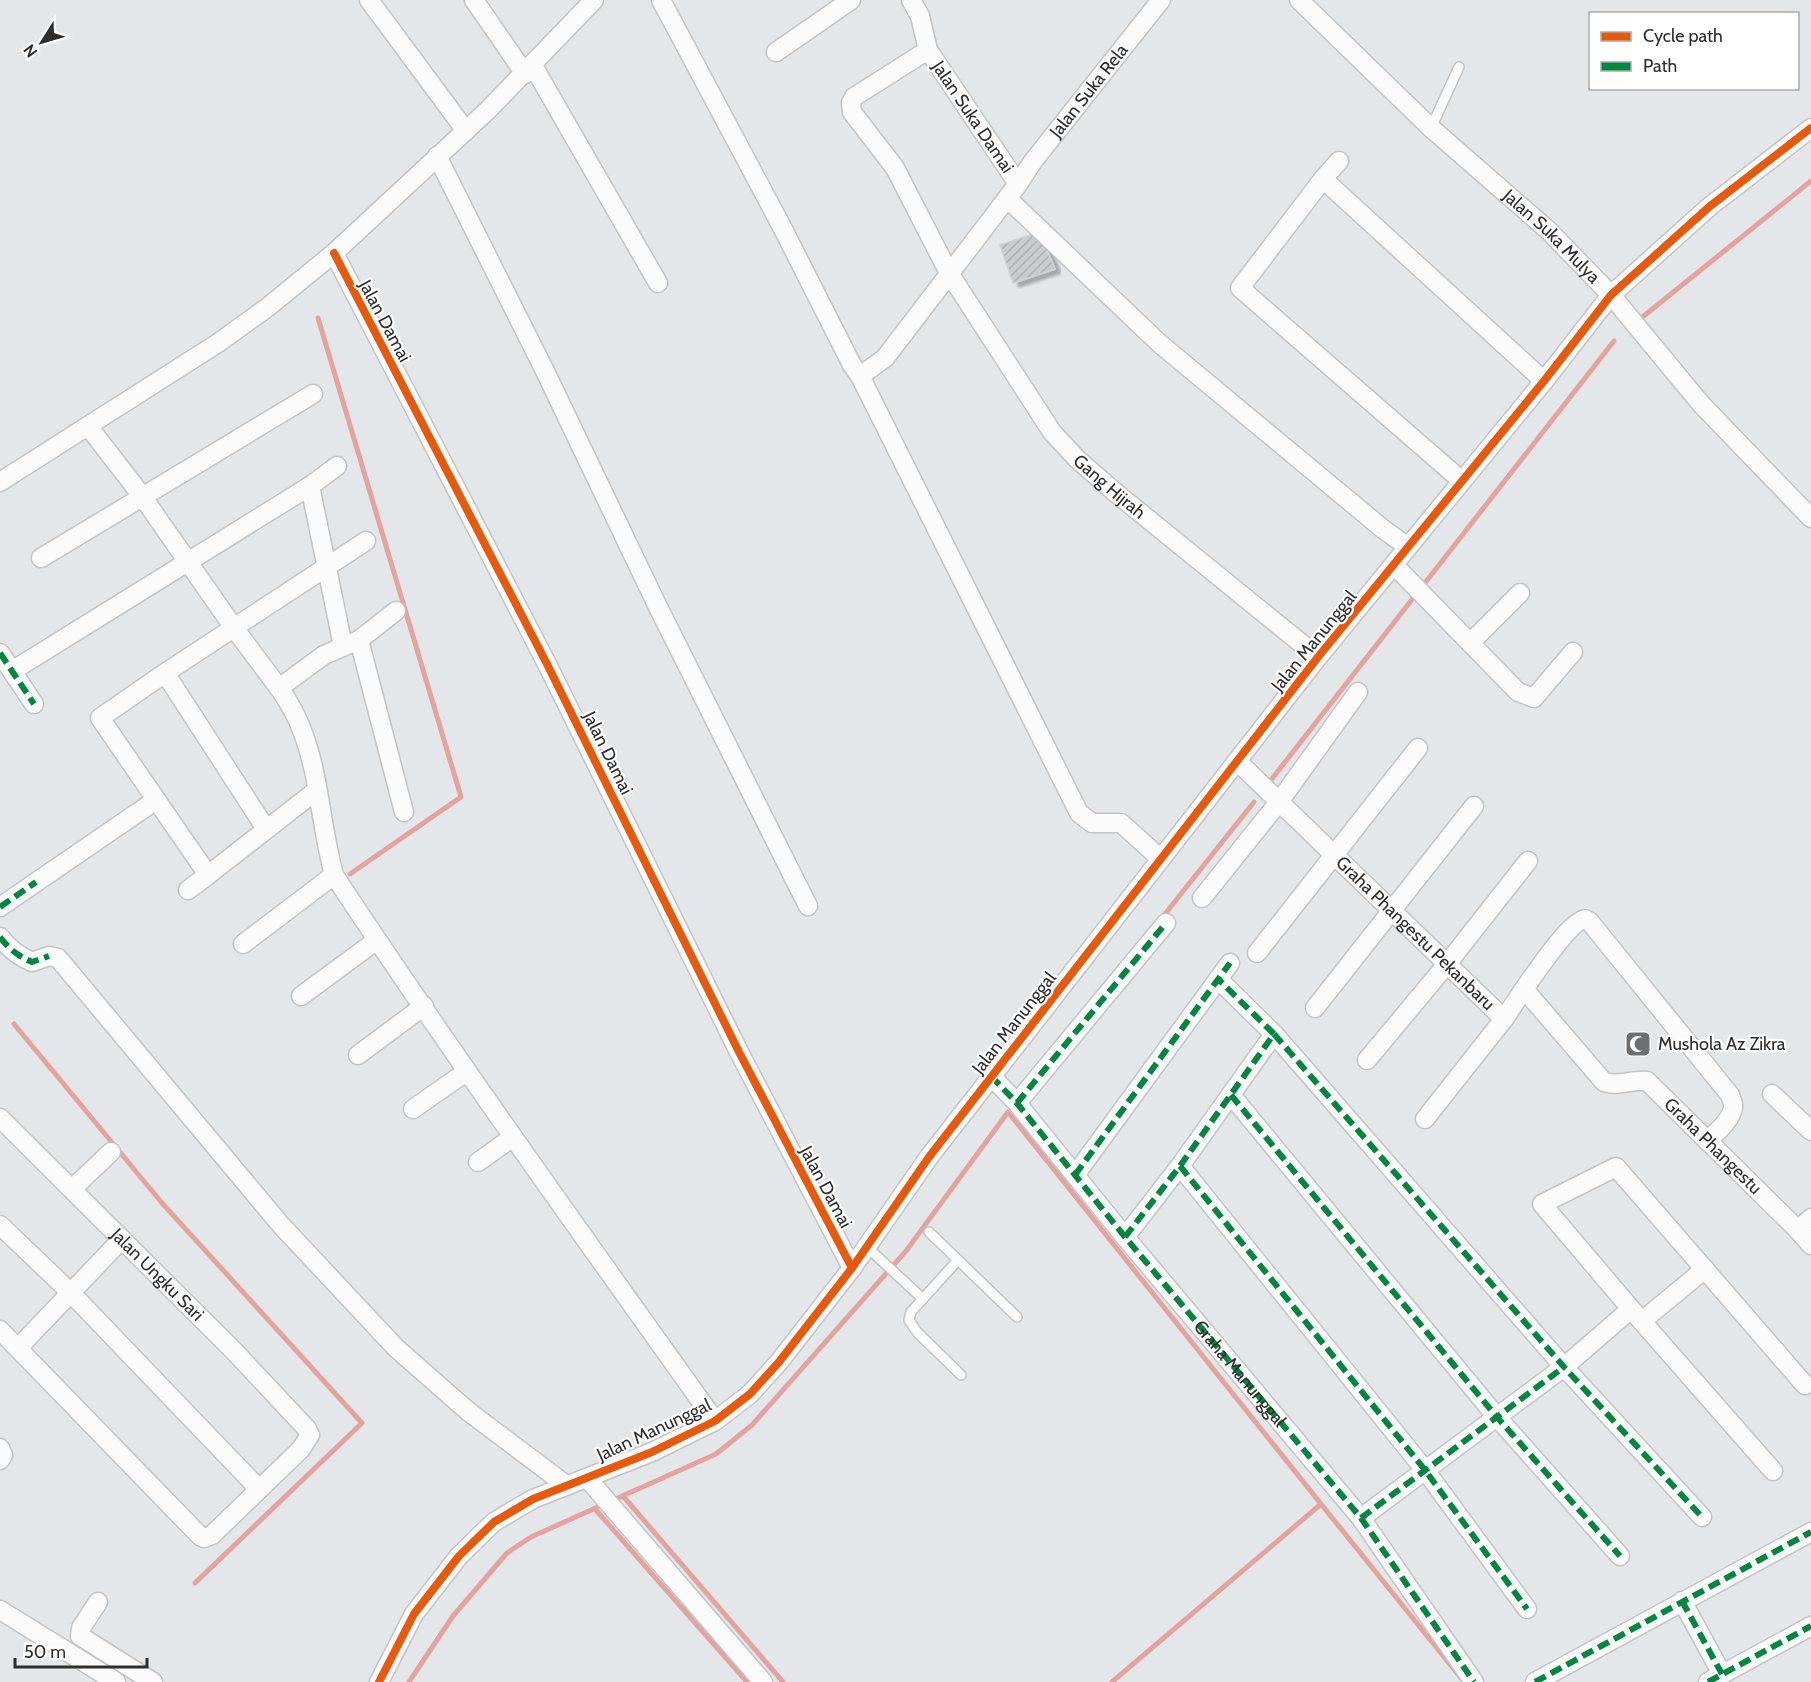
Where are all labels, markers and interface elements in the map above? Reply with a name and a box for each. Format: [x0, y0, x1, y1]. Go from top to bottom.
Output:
north arrow [12, 12, 72, 72]
legend [1589, 12, 1799, 90]
text: Cycle path [1643, 25, 1723, 47]
street label: Jalan Suka Rela [1044, 39, 1133, 143]
text: N [19, 40, 41, 61]
text: Path [1643, 55, 1677, 77]
street label: Jalan Suka Damai [927, 56, 1019, 177]
street label: Jalan Suka Mulya [1498, 184, 1605, 288]
street label: Jalan Damai [354, 275, 416, 366]
street label: Gang Hijrah [1069, 450, 1150, 524]
street label: Jalan Manunggal [1266, 585, 1362, 697]
street label: Jalan Damai [578, 707, 638, 798]
street label: Graha Phangestu Pekanbaru [1331, 852, 1499, 1015]
street label: Jalan Manunggal [967, 967, 1061, 1079]
mosque icon: Mushola Az Zikra [1623, 1029, 1653, 1059]
place label: Mushola Az Zikra [1658, 1033, 1786, 1055]
street label: Graha Phangestu [1659, 1093, 1766, 1199]
street label: Jalan Damai [795, 1141, 857, 1232]
street label: Jalan Ungku Sari [106, 1223, 208, 1326]
street label: Graha Manunggal [1189, 1316, 1291, 1432]
street label: Jalan Manunggal [592, 1394, 715, 1467]
scale bar [15, 1631, 147, 1669]
text: 50 m [24, 1641, 66, 1663]

